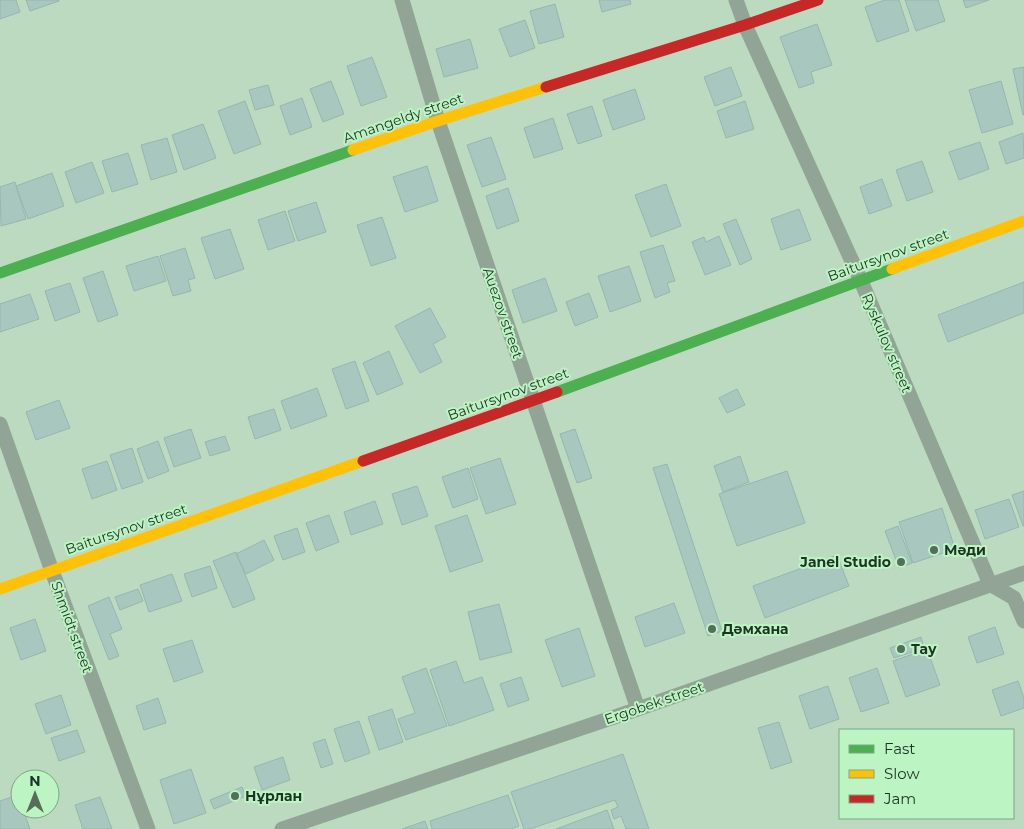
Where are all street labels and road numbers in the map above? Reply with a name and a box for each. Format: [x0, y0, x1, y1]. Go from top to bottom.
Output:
street label: Amangeldy street [341, 89, 466, 147]
street label: Baitursynov street [825, 225, 951, 285]
street label: Auezov street [479, 265, 527, 361]
street label: Ryskulov street [858, 291, 916, 396]
street label: Baitursynov street [445, 364, 571, 424]
street label: Baitursynov street [63, 500, 189, 558]
street label: Shmidt street [47, 579, 97, 675]
street label: Ergobek street [602, 678, 706, 728]

